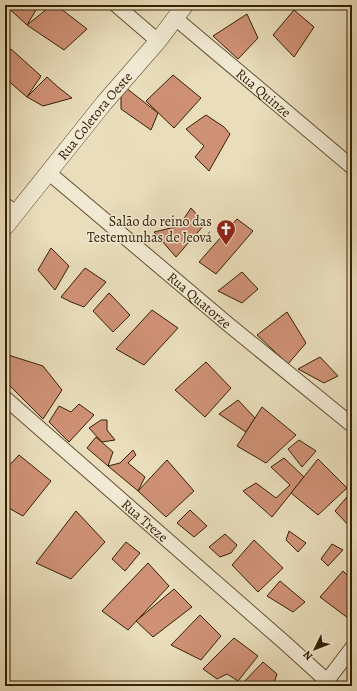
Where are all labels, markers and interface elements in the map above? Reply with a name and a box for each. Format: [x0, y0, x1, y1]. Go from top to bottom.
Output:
street label: Rua Quinze [232, 64, 295, 122]
street label: Rua Coletora Oeste [53, 68, 137, 164]
place label: Salão do reino das Testemunhas de Jeová [87, 212, 212, 247]
church icon: Salão do reino das Testemunhas de Jeová [215, 218, 237, 246]
street label: Rua Quatorze [163, 268, 235, 333]
street label: Rua Treze [117, 495, 172, 547]
north arrow [295, 629, 335, 669]
text: N [300, 647, 316, 664]

